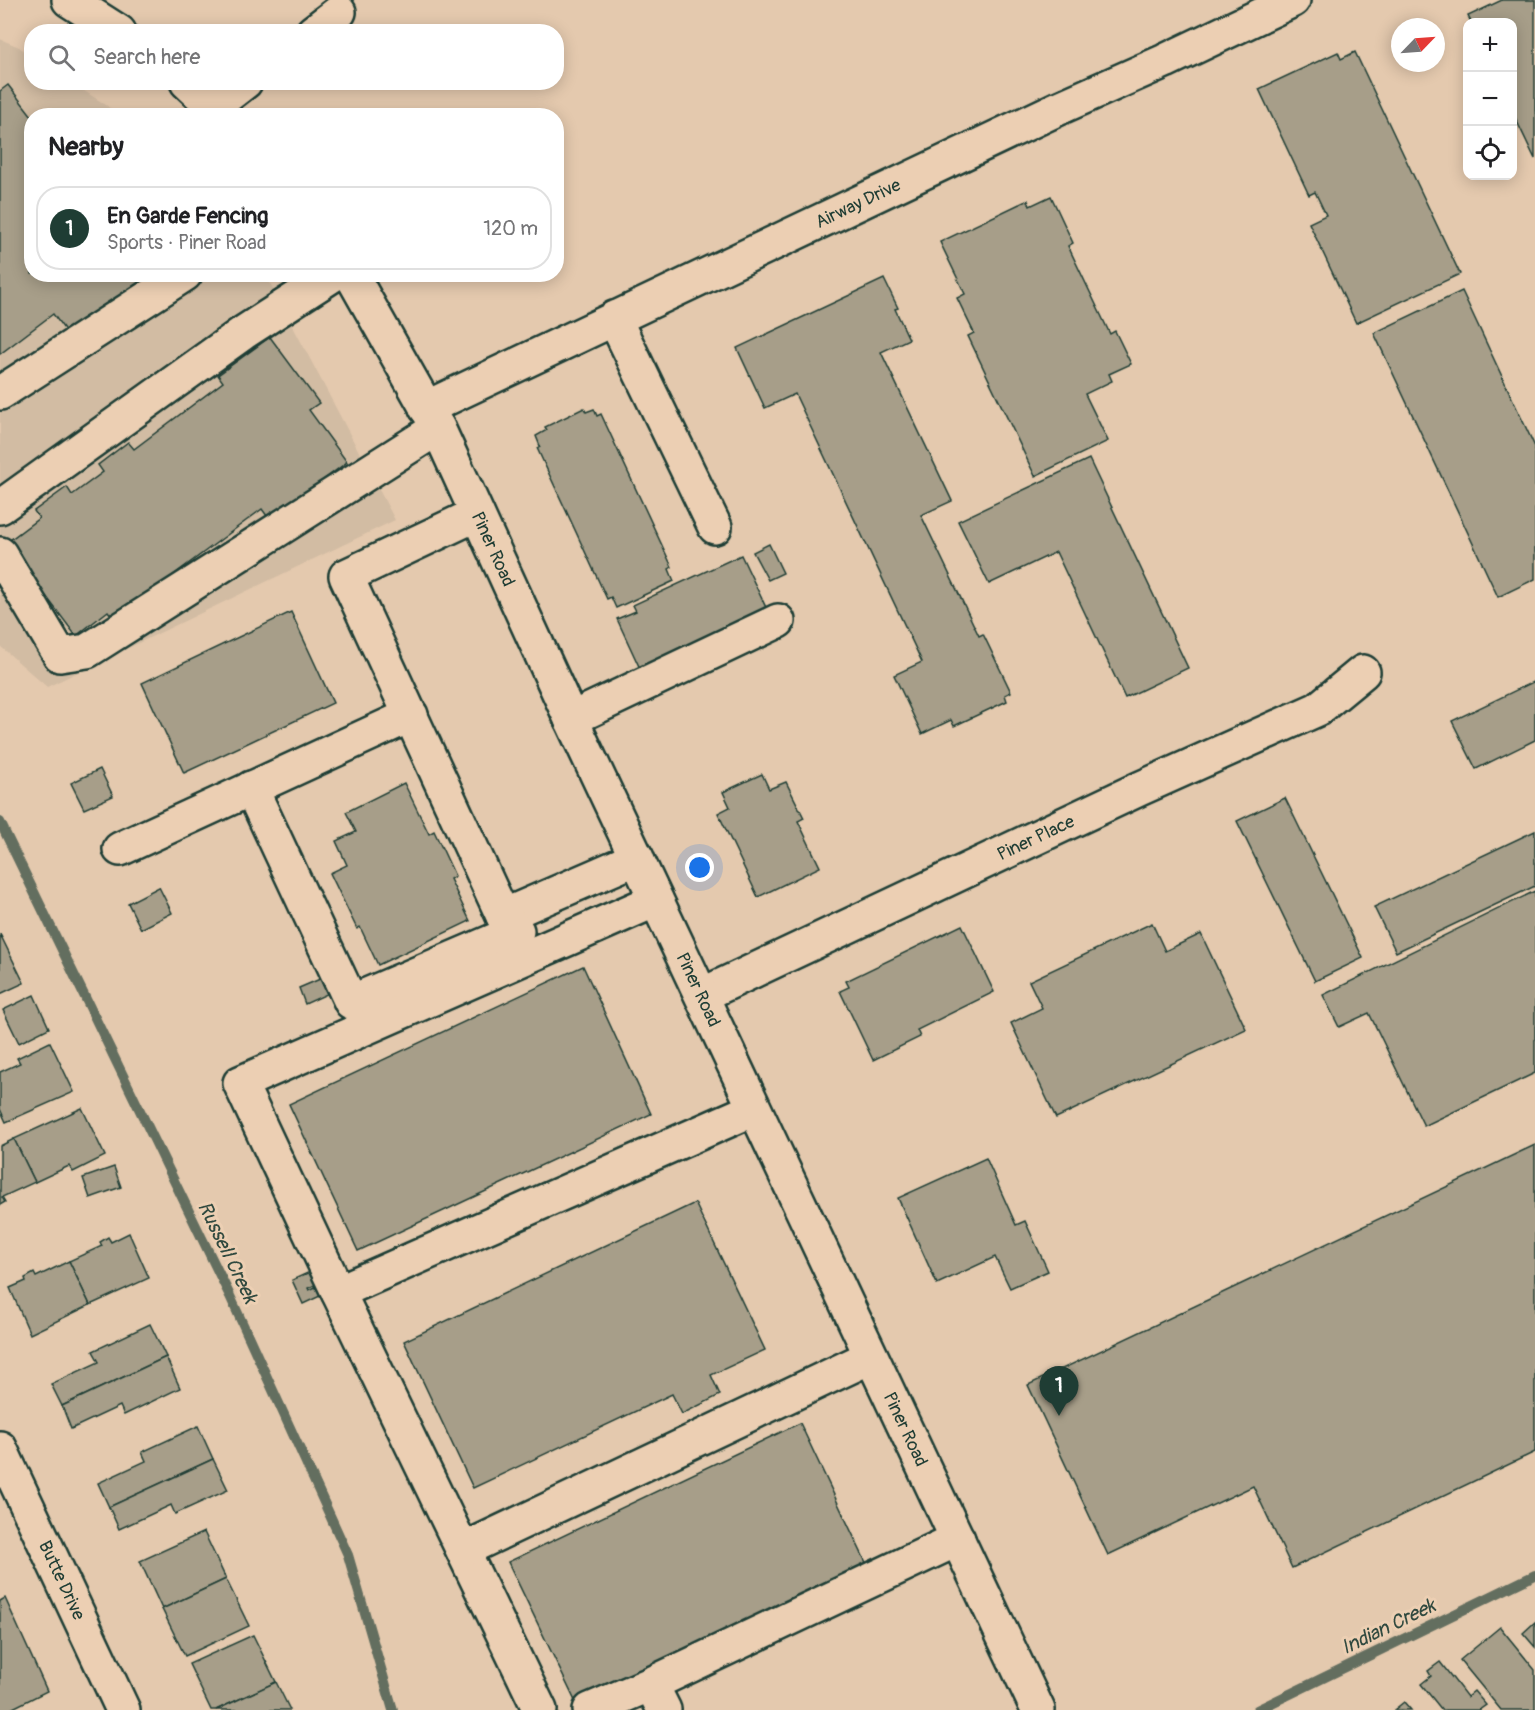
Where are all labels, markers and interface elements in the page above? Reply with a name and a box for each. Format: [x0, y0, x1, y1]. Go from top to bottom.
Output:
north arrow [1391, 18, 1445, 72]
map controls [1463, 18, 1517, 180]
button: + [1463, 18, 1517, 72]
search box [24, 24, 564, 90]
icon: search [45, 41, 78, 74]
text: Search here [93, 43, 200, 71]
button: − [1463, 72, 1517, 126]
button: locate [1463, 126, 1517, 180]
text: Nearby [48, 131, 124, 163]
street label: Airway Drive [812, 174, 905, 234]
text: En Garde Fencing [107, 202, 268, 230]
text: 1 [66, 216, 73, 241]
text: 120 m [483, 216, 538, 241]
text: Sports · Piner Road [107, 230, 267, 255]
street label: Piner Road [466, 508, 520, 590]
street label: Piner Place [994, 810, 1079, 866]
your location [685, 853, 714, 882]
street label: Piner Road [671, 949, 725, 1031]
water label: Russell Creek [192, 1197, 264, 1309]
pin: 1 [1040, 1366, 1078, 1416]
street label: Piner Road [878, 1389, 933, 1470]
street label: Butte Drive [33, 1537, 90, 1624]
water label: Indian Creek [1337, 1592, 1441, 1660]

